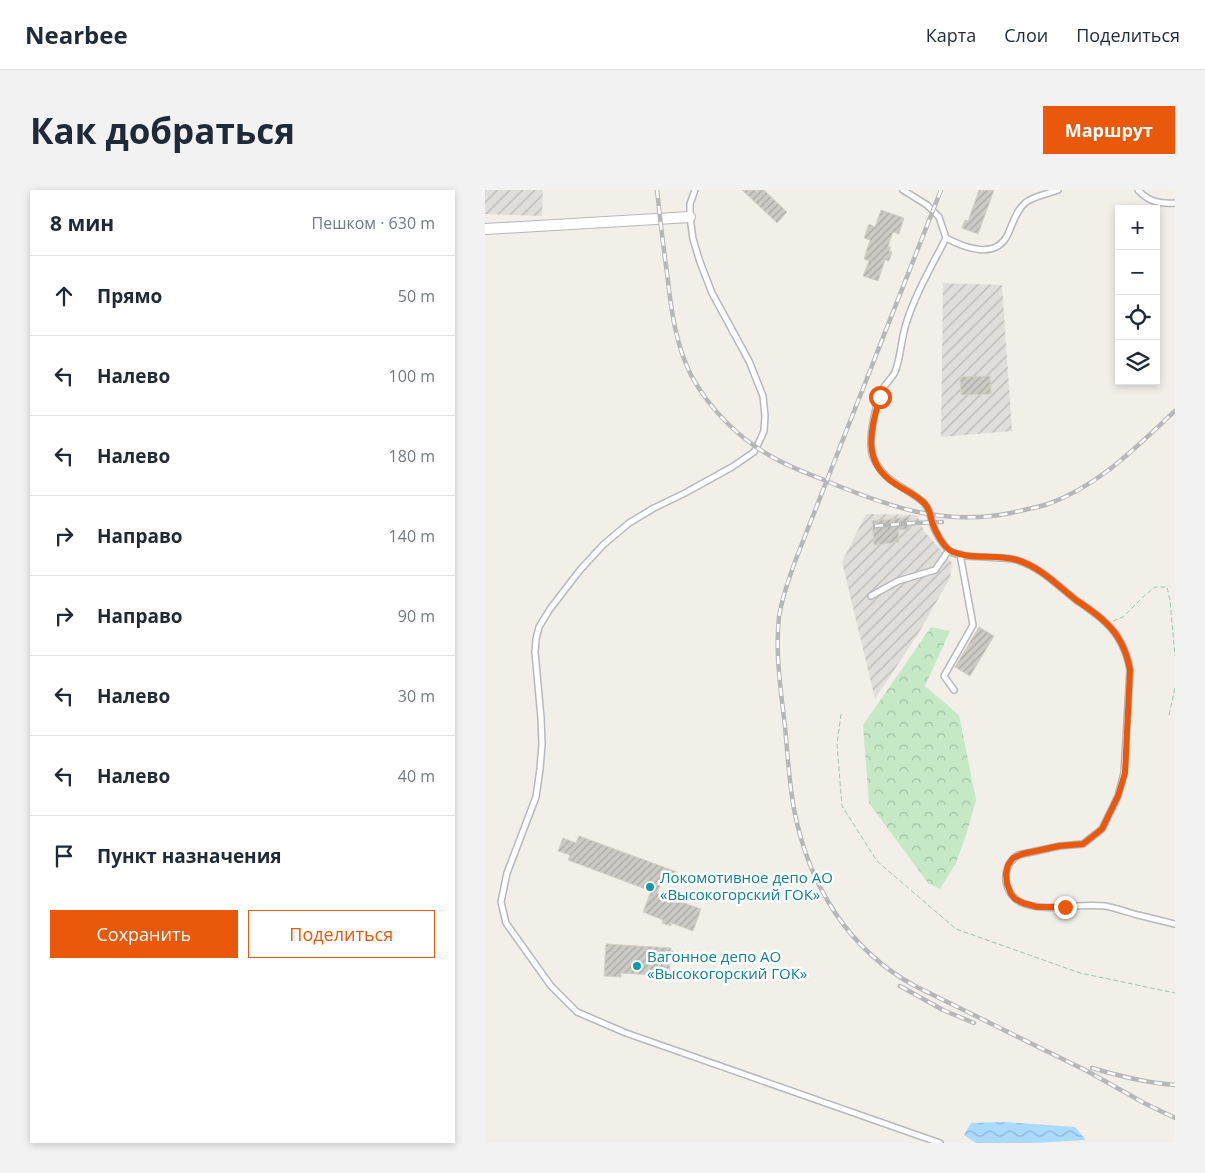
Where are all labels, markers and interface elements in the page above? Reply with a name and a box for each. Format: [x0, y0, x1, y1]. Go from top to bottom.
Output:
text: Nearbee [25, 18, 128, 51]
text: Карта [926, 23, 976, 47]
text: Слои [1004, 23, 1048, 47]
text: Поделиться [1076, 23, 1180, 47]
button: Маршрут [1043, 106, 1175, 154]
text: Как добраться [30, 107, 295, 154]
map controls [1115, 205, 1160, 385]
button: + [1115, 205, 1160, 250]
text: 8 мин [50, 209, 114, 237]
text: Пешком · 630 m [312, 212, 435, 234]
button: − [1115, 250, 1160, 295]
icon: ahead [50, 282, 78, 310]
text: Прямо [97, 283, 162, 309]
text: 50 m [398, 285, 435, 307]
button: locate [1115, 295, 1160, 340]
button: layers [1115, 340, 1160, 385]
icon: left [50, 362, 78, 390]
text: Налево [97, 363, 170, 389]
text: 100 m [389, 365, 435, 387]
route start [869, 386, 892, 409]
icon: left [50, 442, 78, 470]
text: Налево [97, 443, 170, 469]
text: 180 m [389, 445, 435, 467]
icon: right [50, 522, 78, 550]
text: Направо [97, 523, 183, 549]
text: 140 m [389, 525, 435, 547]
icon: right [50, 602, 78, 630]
text: Направо [97, 603, 183, 629]
text: 90 m [398, 605, 435, 627]
icon: left [50, 682, 78, 710]
text: Налево [97, 683, 170, 709]
text: 30 m [398, 685, 435, 707]
icon: left [50, 762, 78, 790]
text: Налево [97, 763, 170, 789]
text: 40 m [398, 765, 435, 787]
icon: arrive [50, 842, 78, 870]
text: Пункт назначения [97, 843, 282, 869]
place label: Локомотивное депо АО «Высокогорский ГОК» [660, 867, 833, 904]
marker: Локомотивное депо АО «Высокогорский ГОК» [644, 881, 656, 893]
route end [1054, 896, 1077, 919]
button: Сохранить [50, 910, 238, 958]
button: Поделиться [248, 910, 435, 958]
place label: Вагонное депо АО «Высокогорский ГОК» [647, 946, 807, 983]
marker: Вагонное депо АО «Высокогорский ГОК» [631, 960, 643, 972]

